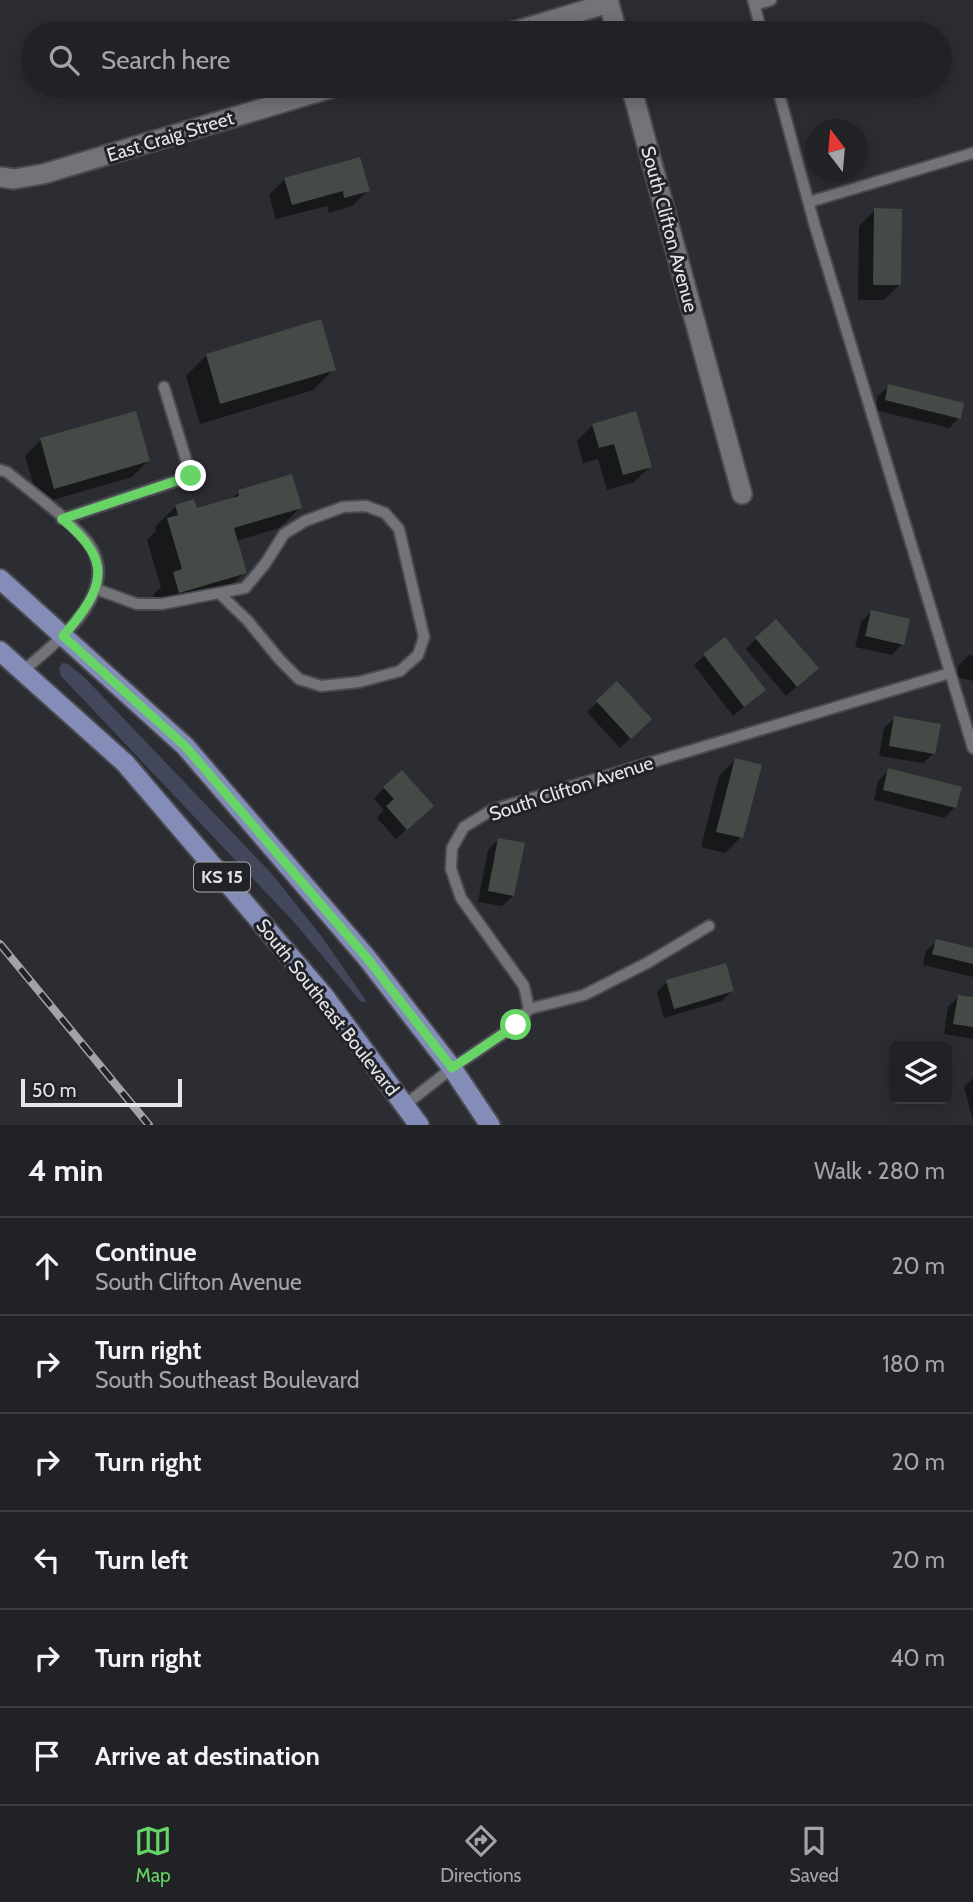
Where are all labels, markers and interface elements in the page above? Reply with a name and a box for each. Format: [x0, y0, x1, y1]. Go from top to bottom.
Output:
search box [21, 21, 952, 98]
icon: search [45, 41, 83, 79]
text: Search here [101, 44, 230, 76]
street label: East Craig Street [104, 106, 237, 167]
north arrow [805, 119, 868, 182]
street label: South Clifton Avenue [636, 144, 703, 315]
route end [175, 460, 206, 491]
street label: South Clifton Avenue [486, 751, 656, 826]
road number: KS 15 [194, 862, 250, 892]
street label: South Southeast Boulevard [251, 914, 404, 1100]
route start [500, 1009, 531, 1040]
map controls [889, 1041, 952, 1104]
button: layers [889, 1041, 952, 1104]
scale bar [21, 1076, 182, 1108]
text: 50 m [32, 1079, 76, 1102]
text: 4 min [28, 1152, 103, 1189]
text: Walk · 280 m [814, 1157, 945, 1185]
text: Continue [95, 1236, 197, 1268]
icon: ahead [28, 1247, 66, 1285]
text: 20 m [892, 1252, 945, 1280]
text: South Clifton Avenue [95, 1268, 302, 1296]
text: Turn right [95, 1334, 201, 1366]
icon: right [28, 1345, 66, 1383]
text: 180 m [882, 1350, 945, 1378]
text: South Southeast Boulevard [95, 1366, 360, 1394]
icon: right [28, 1443, 66, 1481]
text: Turn right [95, 1446, 201, 1478]
text: 20 m [892, 1448, 945, 1476]
icon: left [28, 1541, 66, 1579]
text: Turn left [95, 1544, 188, 1576]
text: 20 m [892, 1546, 945, 1574]
icon: right [28, 1639, 66, 1677]
text: Turn right [95, 1642, 201, 1674]
text: 40 m [890, 1644, 945, 1672]
icon: arrive [28, 1737, 66, 1775]
text: Arrive at destination [95, 1740, 320, 1772]
tab: Map [134, 1822, 172, 1887]
tab: Directions [440, 1822, 521, 1887]
tab: Saved [790, 1822, 839, 1887]

